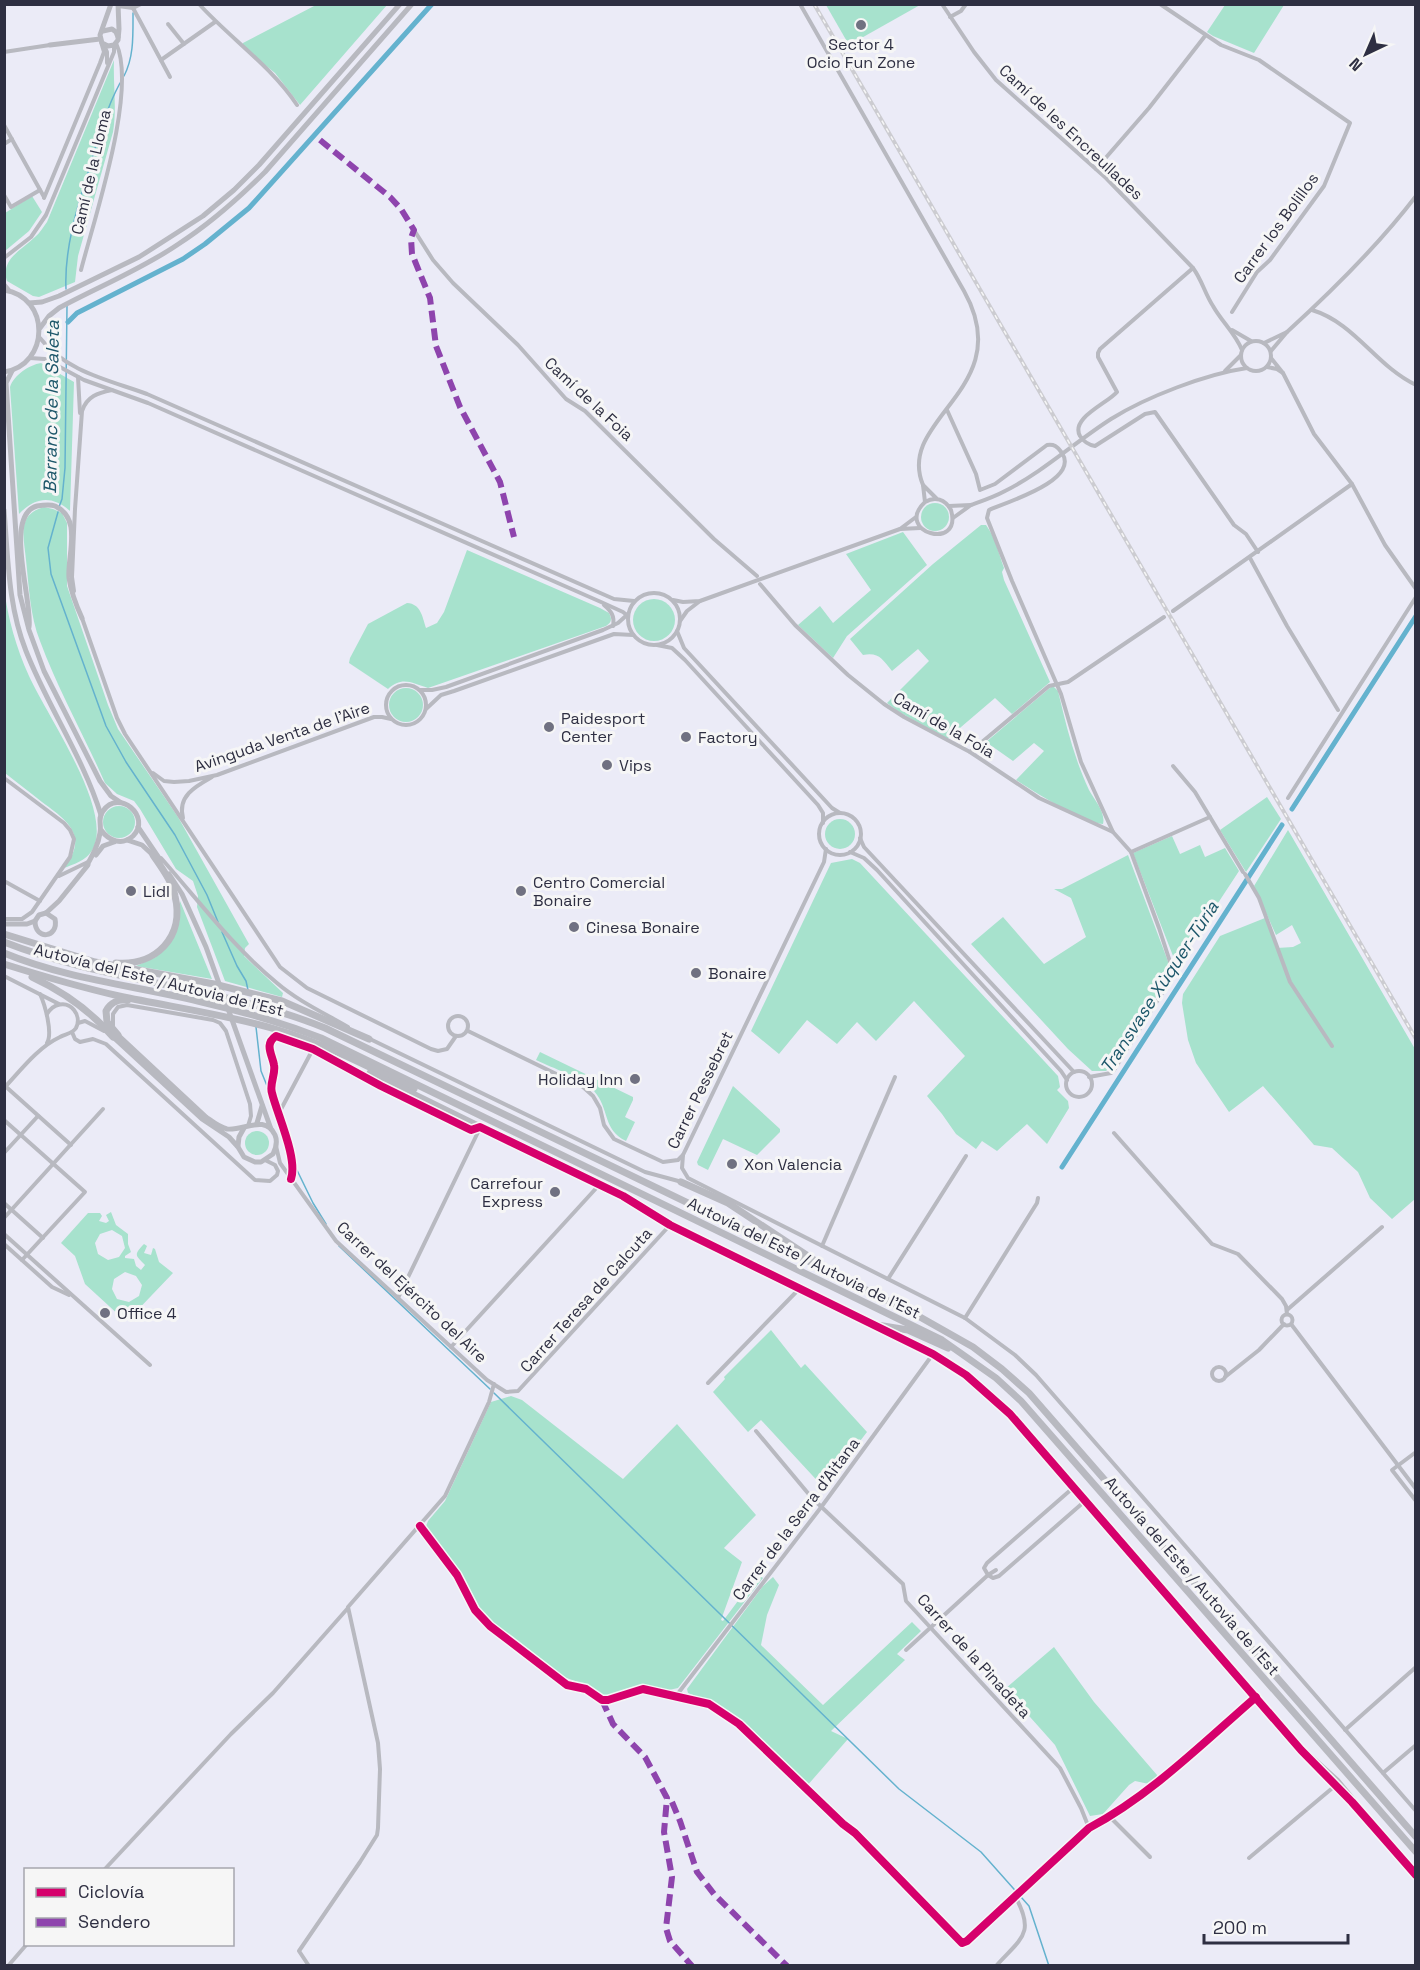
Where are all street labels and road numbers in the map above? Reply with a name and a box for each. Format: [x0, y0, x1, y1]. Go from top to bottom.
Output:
street label: Camí de les Encreullades [995, 60, 1147, 204]
street label: Camí de la Lloma [66, 107, 116, 237]
street label: Carrer los Bolillos [1229, 169, 1323, 287]
street label: Camí de la Foia [540, 352, 638, 446]
street label: Camí de la Foia [889, 687, 999, 763]
street label: Avinguda Venta de l'Aire [191, 697, 373, 777]
street label: Autovía del Este / Autovia de l'Est [32, 939, 286, 1021]
street label: Carrer Pessebret [662, 1028, 738, 1152]
street label: Autovía del Este / Autovia de l'Est [684, 1192, 924, 1324]
street label: Carrer del Ejército del Aire [332, 1217, 492, 1367]
street label: Carrer Teresa de Calcuta [515, 1223, 657, 1377]
street label: Carrer de la Serra d'Aitana [728, 1433, 864, 1605]
street label: Autovía del Este / Autovia de l'Est [1100, 1472, 1284, 1680]
street label: Carrer de la Pinadeta [913, 1589, 1035, 1723]

